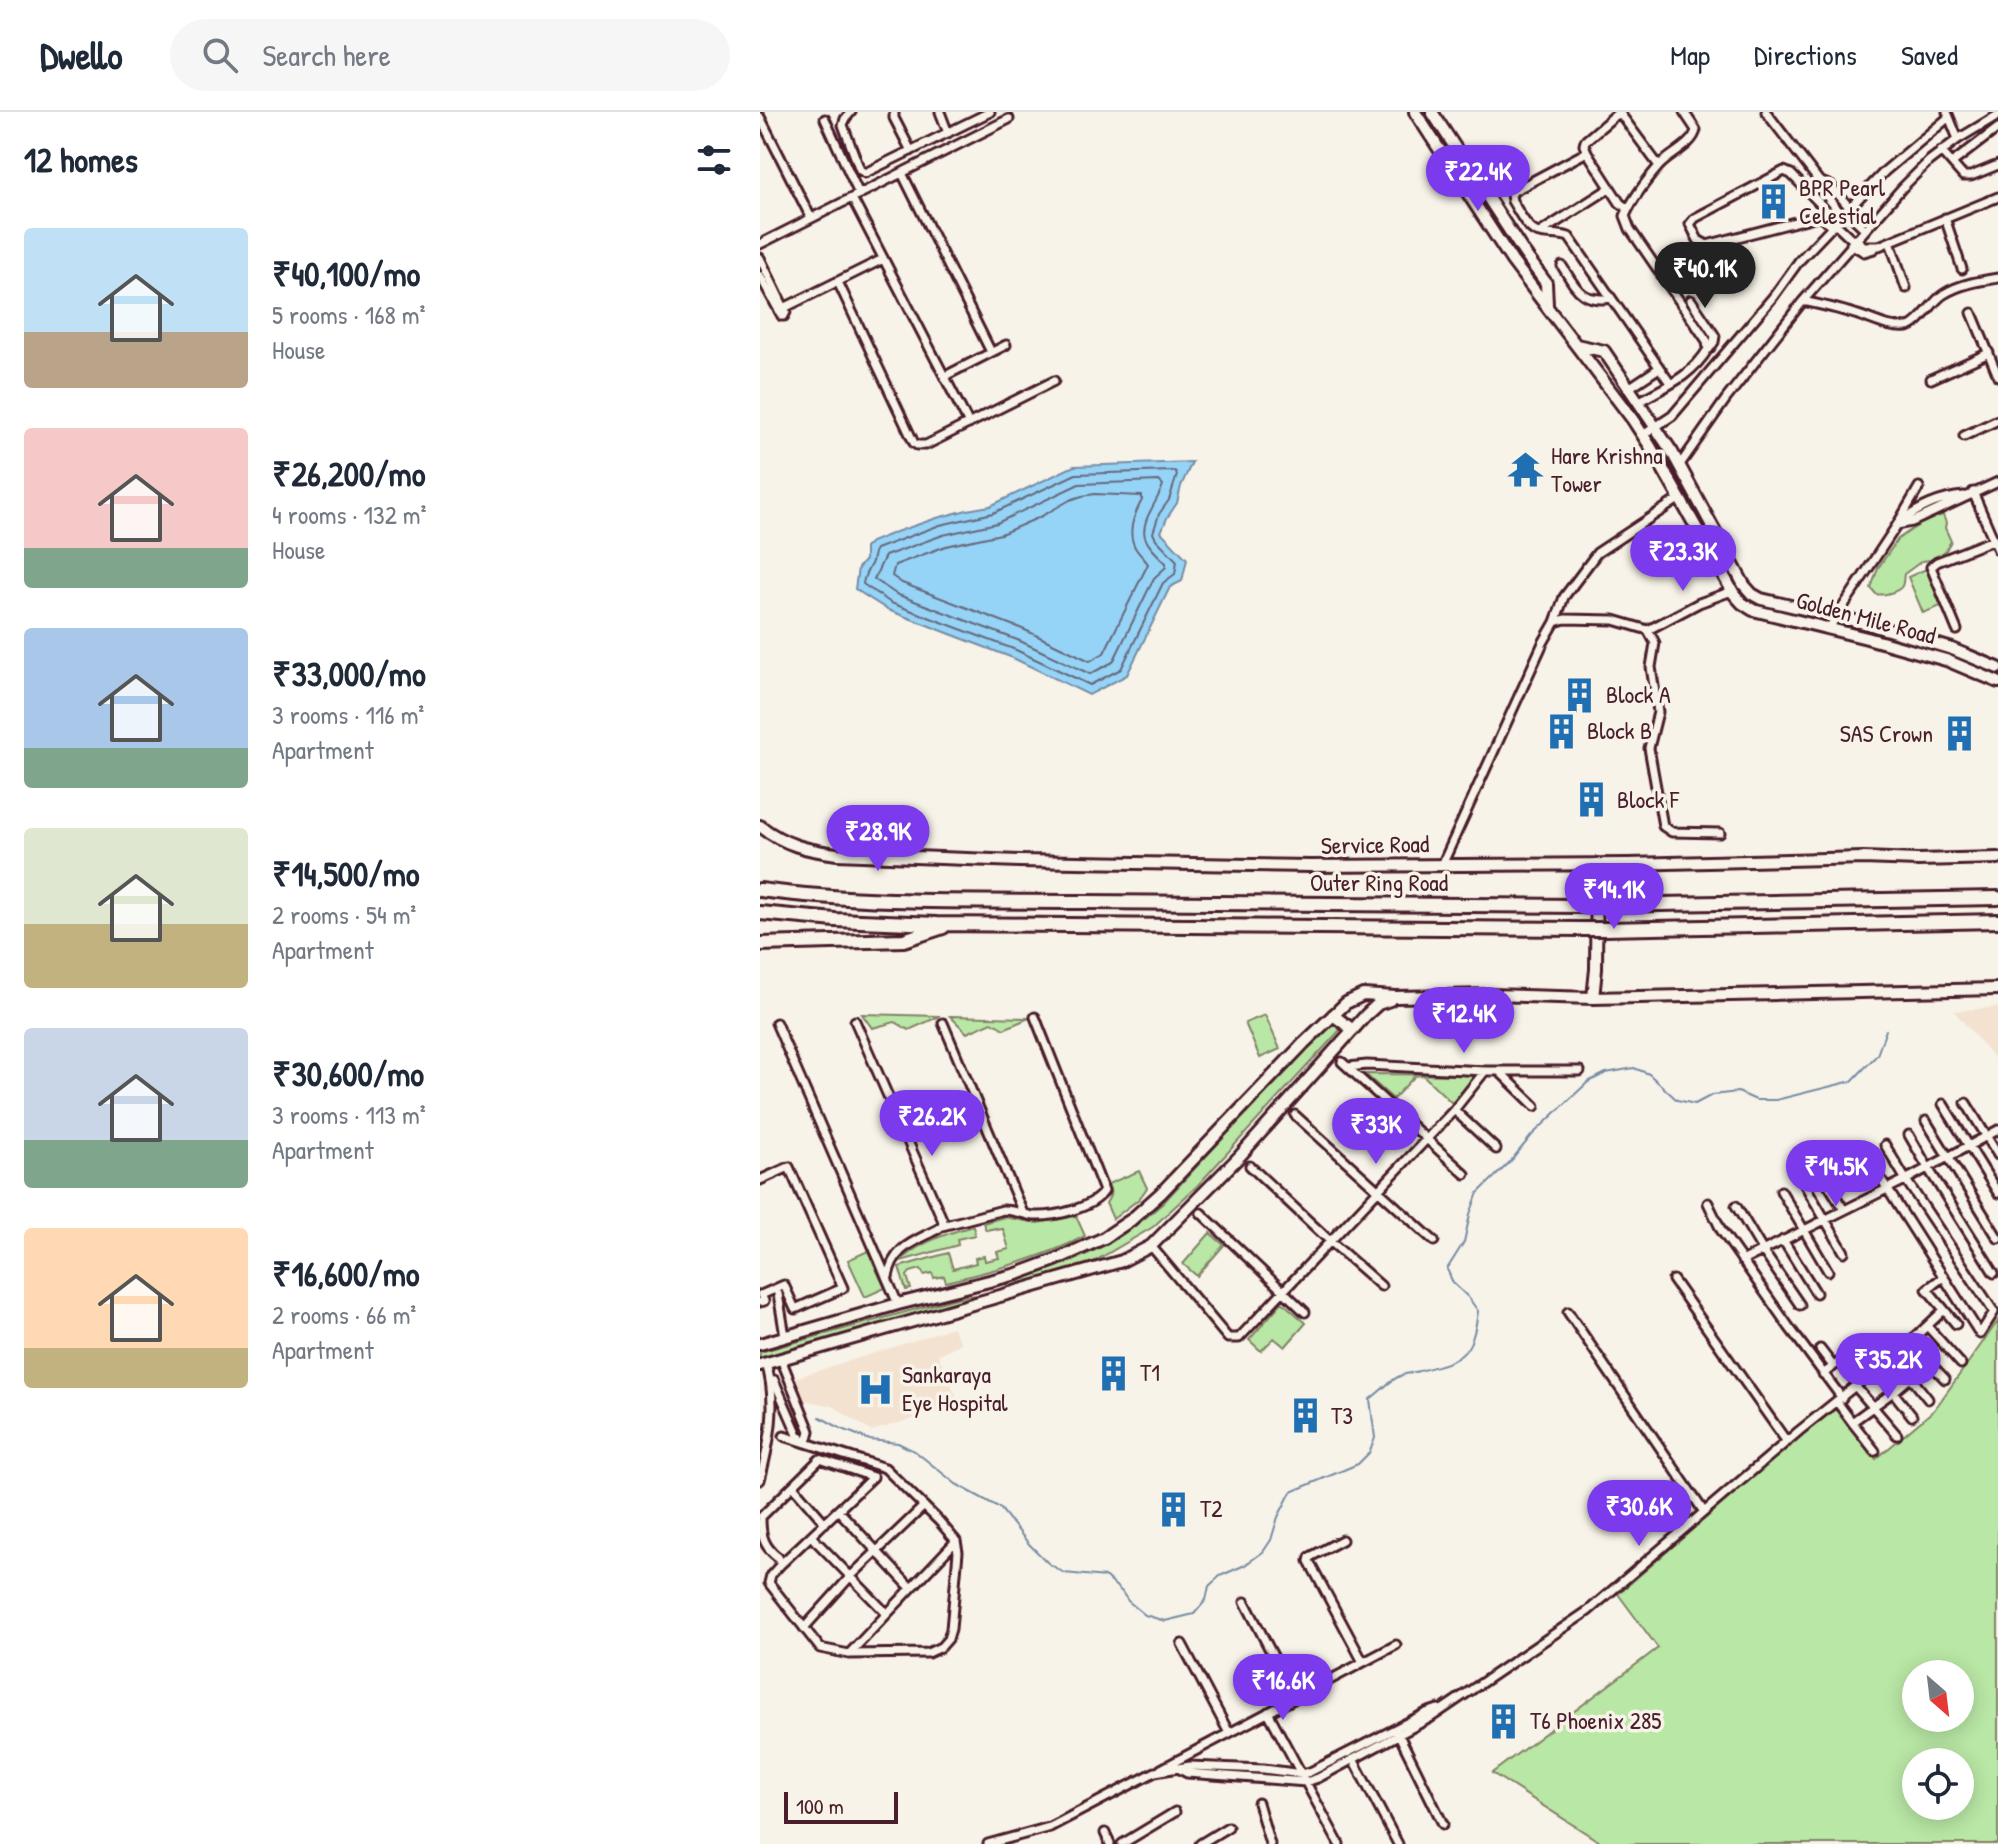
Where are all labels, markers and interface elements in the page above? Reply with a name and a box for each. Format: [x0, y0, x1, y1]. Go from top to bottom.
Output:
search box [170, 19, 730, 91]
text: Dwello [40, 29, 122, 81]
icon: search [198, 33, 242, 77]
text: Search here [262, 35, 391, 75]
text: Map [1670, 36, 1710, 74]
text: Directions [1754, 36, 1857, 74]
text: Saved [1901, 36, 1958, 74]
text: 12 homes [24, 137, 138, 183]
icon: filters [692, 138, 736, 182]
pin: ₹22.4K [1413, 145, 1543, 213]
text: ₹22.4K [1444, 153, 1512, 188]
place label: BPR Pearl Celestial [1799, 171, 1886, 231]
building icon: BPR Pearl Celestial [1754, 183, 1792, 221]
pin: ₹40.1K [1640, 242, 1770, 310]
text: ₹40.1K [1673, 250, 1737, 285]
text: ₹40,100/mo [272, 251, 420, 297]
icon: home [88, 260, 184, 356]
text: 5 rooms · 168 m² [272, 297, 426, 332]
text: House [272, 332, 325, 367]
place label: Hare Krishna Tower [1551, 439, 1663, 499]
text: ₹26,200/mo [272, 451, 425, 497]
temple icon: Hare Krishna Tower [1506, 451, 1544, 489]
icon: home [88, 460, 184, 556]
text: 4 rooms · 132 m² [272, 497, 426, 532]
pin: ₹23.3K [1618, 525, 1748, 593]
text: House [272, 532, 325, 567]
text: ₹23.3K [1648, 533, 1718, 568]
street label: Golden Mile Road [1793, 583, 1940, 651]
text: ₹33,000/mo [272, 651, 426, 697]
icon: home [88, 660, 184, 756]
building icon: Block A [1561, 676, 1599, 714]
place label: Block A [1606, 678, 1671, 710]
text: 3 rooms · 116 m² [272, 697, 424, 732]
building icon: Block B [1542, 712, 1580, 750]
place label: Block B [1587, 714, 1652, 746]
building icon: SAS Crown [1940, 715, 1978, 753]
place label: SAS Crown [1840, 717, 1933, 749]
text: Apartment [272, 732, 374, 767]
building icon: Block F [1572, 781, 1610, 819]
place label: Block F [1617, 783, 1680, 815]
pin: ₹28.9K [813, 805, 943, 873]
text: ₹28.9K [844, 813, 912, 848]
street label: Service Road [1320, 827, 1430, 861]
text: ₹14,500/mo [272, 851, 419, 897]
icon: home [88, 860, 184, 956]
pin: ₹14.1K [1549, 863, 1679, 931]
street label: Outer Ring Road [1310, 866, 1448, 898]
text: ₹14.1K [1583, 871, 1645, 906]
text: 2 rooms · 54 m² [272, 897, 416, 932]
text: Apartment [272, 932, 374, 967]
pin: ₹12.4K [1399, 987, 1529, 1055]
text: ₹12.4K [1431, 995, 1497, 1030]
text: ₹30,600/mo [272, 1051, 424, 1097]
icon: home [88, 1060, 184, 1156]
pin: ₹26.2K [867, 1090, 997, 1158]
text: 3 rooms · 113 m² [272, 1097, 426, 1132]
text: ₹26.2K [898, 1098, 966, 1133]
pin: ₹33K [1329, 1098, 1423, 1166]
text: ₹33K [1350, 1106, 1402, 1141]
text: Apartment [272, 1132, 374, 1167]
pin: ₹14.5K [1771, 1140, 1901, 1208]
text: ₹14.5K [1804, 1148, 1868, 1183]
text: ₹16,600/mo [272, 1251, 419, 1297]
icon: home [88, 1260, 184, 1356]
text: 2 rooms · 66 m² [272, 1297, 416, 1332]
text: Apartment [272, 1332, 374, 1367]
pin: ₹35.2K [1823, 1333, 1953, 1401]
text: ₹35.2K [1854, 1341, 1922, 1376]
building icon: T1 [1095, 1354, 1133, 1392]
place label: T1 [1140, 1356, 1160, 1388]
place label: Sankaraya Eye Hospital [902, 1358, 1008, 1418]
hospital icon: Sankaraya Eye Hospital [857, 1370, 895, 1408]
building icon: T3 [1286, 1397, 1324, 1435]
place label: T3 [1331, 1399, 1353, 1431]
pin: ₹30.6K [1574, 1480, 1704, 1548]
text: ₹30.6K [1605, 1488, 1673, 1523]
building icon: T2 [1155, 1490, 1193, 1528]
place label: T2 [1200, 1492, 1222, 1524]
pin: ₹16.6K [1218, 1654, 1348, 1722]
north arrow [1902, 1660, 1974, 1732]
map controls [1902, 1660, 1974, 1820]
text: ₹16.6K [1251, 1662, 1315, 1697]
building icon: T6 Phoenix 285 [1485, 1702, 1523, 1740]
place label: T6 Phoenix 285 [1530, 1704, 1661, 1736]
button: locate [1902, 1748, 1974, 1820]
scale bar [784, 1788, 898, 1824]
text: 100 m [796, 1791, 844, 1821]

